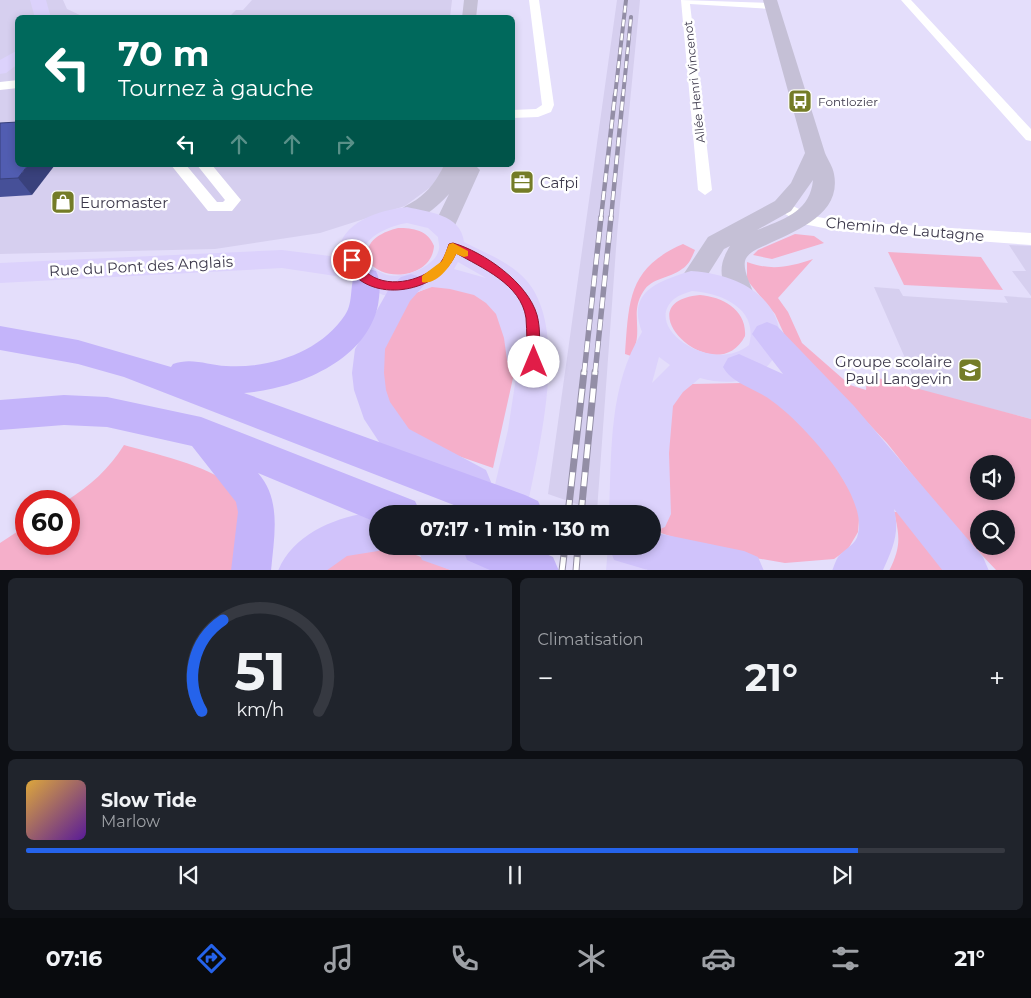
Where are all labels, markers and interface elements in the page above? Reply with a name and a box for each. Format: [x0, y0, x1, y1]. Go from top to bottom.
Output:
street label: Allée Henri Vincenot [680, 20, 708, 144]
text: 70 m [118, 32, 209, 75]
icon: left [35, 35, 100, 100]
text: Tournez à gauche [118, 75, 314, 102]
bus stop icon: Fontlozier [787, 88, 813, 114]
place label: Fontlozier [818, 94, 878, 109]
icon: left [172, 130, 200, 158]
icon: ahead [225, 130, 253, 158]
icon: ahead [278, 130, 306, 158]
icon: right [331, 130, 359, 158]
office icon: Cafpi [509, 169, 535, 195]
place label: Cafpi [540, 173, 579, 192]
shop icon: Euromaster [50, 189, 76, 215]
place label: Euromaster [80, 193, 168, 212]
street label: Chemin de Lautagne [825, 213, 985, 245]
pin [331, 239, 373, 281]
icon: arrive [338, 246, 366, 274]
street label: Rue du Pont des Anglais [49, 252, 233, 280]
position arrow [507, 335, 559, 387]
place label: Groupe scolaire Paul Langevin [835, 352, 952, 388]
school or university icon: Groupe scolaire Paul Langevin [957, 357, 983, 383]
map controls [970, 455, 1015, 555]
button: sound [970, 455, 1015, 500]
speed limit sign: 60 [15, 490, 80, 555]
button: search [970, 510, 1015, 555]
text: 07:17 · 1 min · 130 m [420, 518, 610, 541]
text: Climatisation [538, 630, 644, 649]
text: 51 [234, 640, 285, 703]
text: 21° [745, 654, 798, 701]
text: − [538, 661, 554, 695]
text: + [989, 661, 1005, 695]
text: km/h [236, 699, 284, 720]
text: Slow Tide [101, 789, 197, 812]
text: Marlow [101, 812, 160, 831]
icon: previous [175, 861, 203, 889]
icon: pause [501, 861, 529, 889]
icon: next [828, 861, 856, 889]
icon: directions [194, 941, 229, 976]
icon: music [321, 941, 356, 976]
icon: phone [447, 941, 482, 976]
icon: climate [574, 941, 609, 976]
icon: car [701, 941, 736, 976]
icon: filters [828, 941, 863, 976]
text: 07:16 [46, 945, 102, 972]
text: 21° [954, 945, 985, 972]

